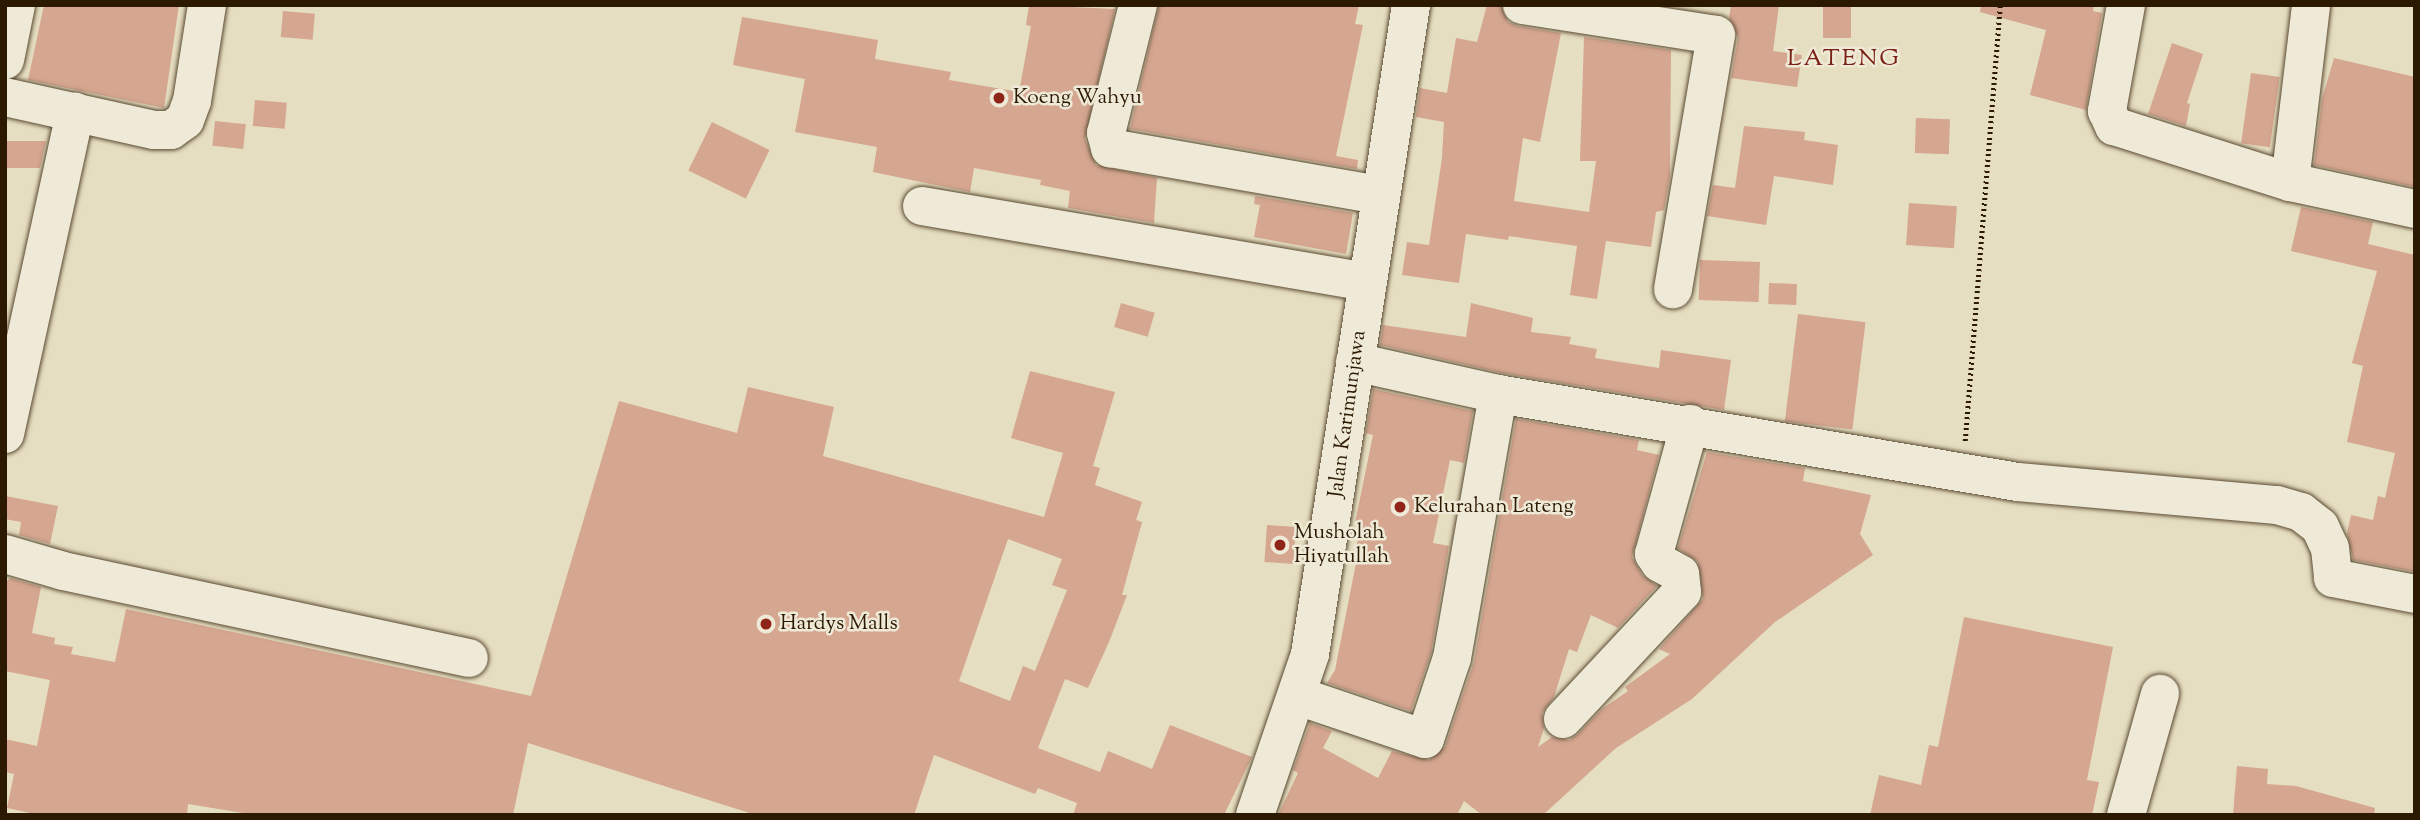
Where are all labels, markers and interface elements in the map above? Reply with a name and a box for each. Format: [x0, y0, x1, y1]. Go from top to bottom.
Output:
district label: LATENG [1788, 46, 1900, 74]
place label: Koeng Wahyu [1013, 85, 1142, 111]
marker: Koeng Wahyu [991, 90, 1007, 106]
street label: Jalan Karimunjawa [1324, 329, 1372, 499]
place label: Kelurahan Lateng [1414, 494, 1574, 520]
marker: Kelurahan Lateng [1392, 499, 1408, 515]
place label: Musholah Hiyatullah [1294, 520, 1389, 570]
marker: Musholah Hiyatullah [1272, 537, 1288, 553]
place label: Hardys Malls [780, 611, 898, 637]
marker: Hardys Malls [758, 616, 774, 632]

